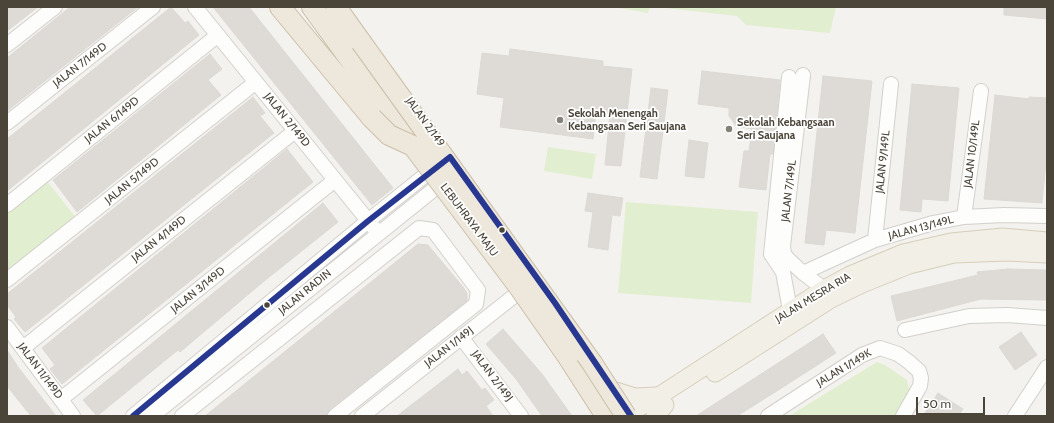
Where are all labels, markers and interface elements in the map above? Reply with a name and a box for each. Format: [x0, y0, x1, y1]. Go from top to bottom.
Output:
street label: JALAN 7/149D [50, 40, 110, 90]
street label: JALAN 2/149D [261, 90, 313, 150]
street label: JALAN 6/149D [82, 94, 142, 146]
street label: JALAN 2/149 [403, 95, 447, 149]
place label: Sekolah Menengah Kebangsaan Seri Saujana [568, 107, 686, 133]
marker: Sekolah Menengah Kebangsaan Seri Saujana [555, 115, 565, 125]
place label: Sekolah Kebangsaan Seri Saujana [737, 116, 835, 142]
street label: JALAN 10/149L [961, 119, 983, 189]
marker: Sekolah Kebangsaan Seri Saujana [724, 124, 734, 134]
street label: JALAN 9/149L [873, 130, 893, 194]
street label: JALAN 5/149D [102, 155, 162, 207]
street label: JALAN 7/149L [779, 159, 799, 223]
street label: LEBUHRAYA MAJU [437, 181, 501, 259]
street label: JALAN 4/149D [129, 213, 189, 265]
street label: JALAN 13/149L [887, 213, 955, 243]
unlabelled marker [497, 225, 507, 235]
street label: JALAN 3/149D [168, 264, 228, 316]
street label: JALAN RADIN [276, 267, 334, 317]
street label: JALAN MESRA RIA [773, 270, 853, 326]
unlabelled marker [262, 300, 272, 310]
street label: JALAN 1/149J [422, 324, 476, 370]
street label: JALAN 11/149D [15, 340, 65, 402]
street label: JALAN 1/149K [814, 346, 874, 390]
street label: JALAN 2/149J [469, 348, 515, 404]
scale bar [918, 389, 987, 415]
text: 50 m [923, 396, 951, 411]

